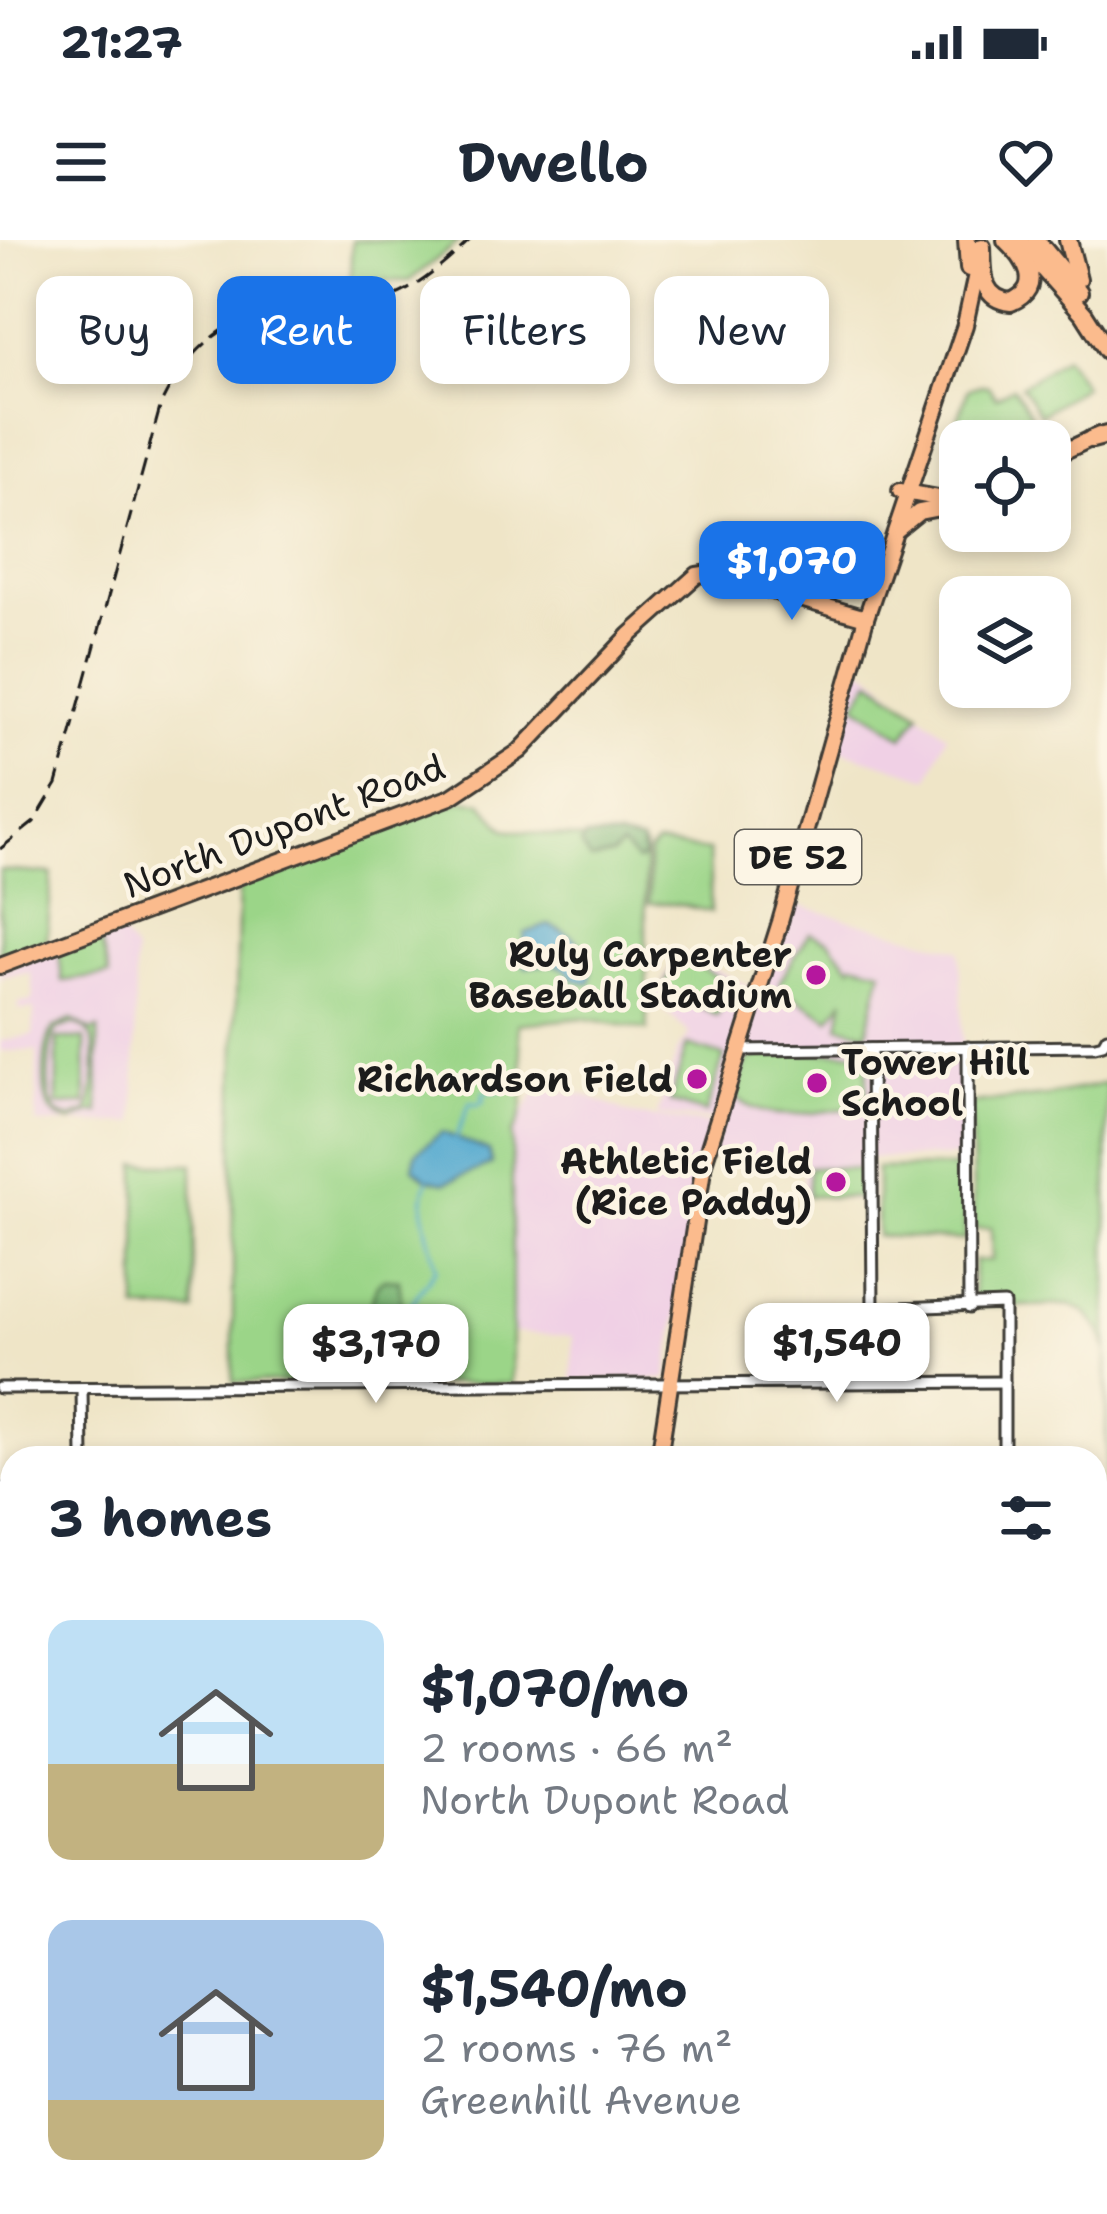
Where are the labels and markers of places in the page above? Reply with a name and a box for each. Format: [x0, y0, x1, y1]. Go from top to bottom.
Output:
pin: $1,070 [694, 521, 890, 623]
place label: Ruly Carpenter Baseball Stadium [468, 930, 792, 1020]
marker: Ruly Carpenter Baseball Stadium [803, 962, 829, 988]
place label: Tower Hill School [841, 1038, 1030, 1128]
place label: Richardson Field [357, 1055, 673, 1104]
marker: Richardson Field [684, 1066, 710, 1092]
marker: Tower Hill School [804, 1070, 830, 1096]
place label: Athletic Field (Rice Paddy) [560, 1137, 812, 1227]
marker: Athletic Field (Rice Paddy) [823, 1169, 849, 1195]
pin: $1,540 [739, 1303, 935, 1405]
pin: $3,170 [278, 1304, 474, 1406]

